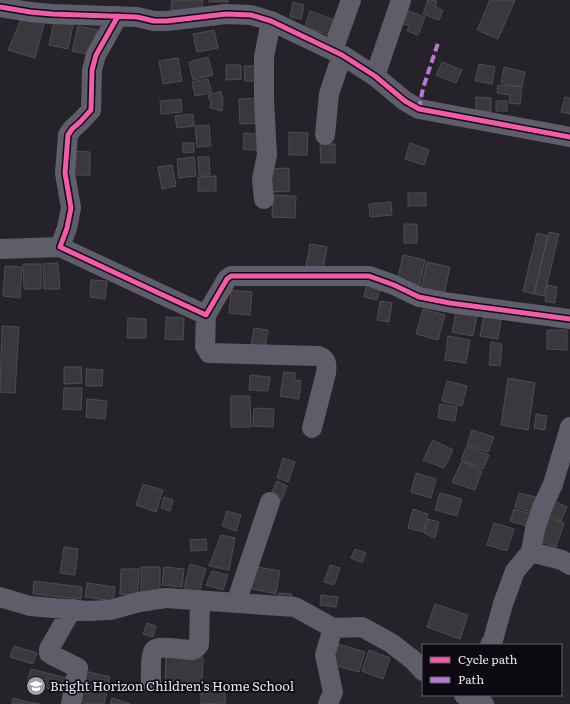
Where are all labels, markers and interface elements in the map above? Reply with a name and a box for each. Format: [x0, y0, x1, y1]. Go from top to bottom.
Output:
legend [422, 644, 562, 696]
text: Cycle path [458, 650, 518, 668]
text: Path [458, 670, 484, 688]
school or university icon: Bright Horizon Children's Home School [25, 675, 47, 697]
place label: Bright Horizon Children's Home School [50, 676, 295, 695]

